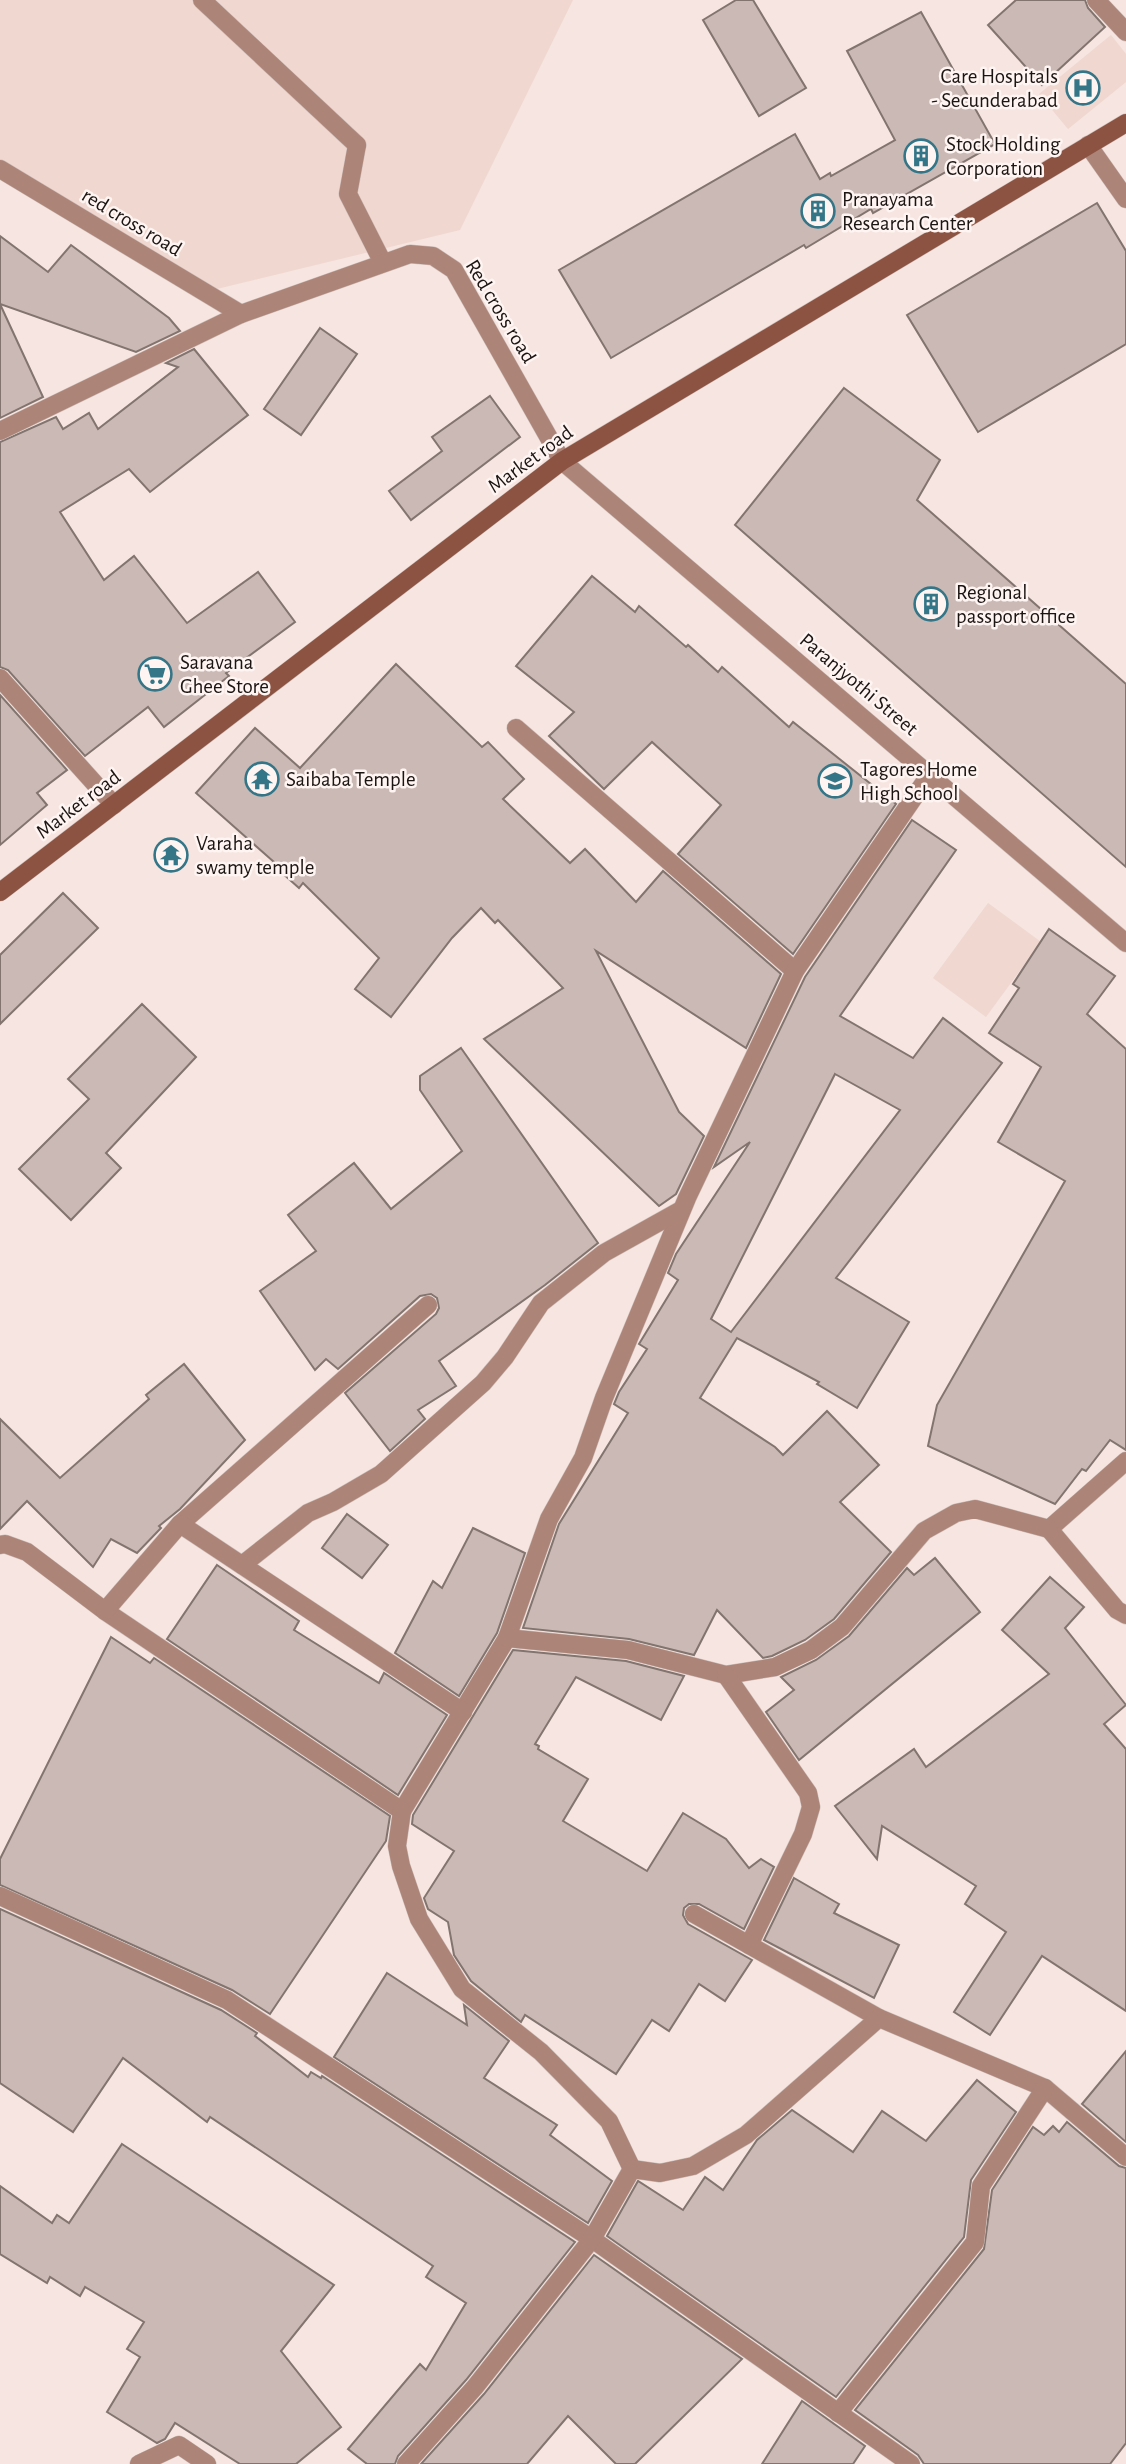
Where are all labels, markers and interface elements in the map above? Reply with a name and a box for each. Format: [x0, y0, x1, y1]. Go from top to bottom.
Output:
place label: Care Hospitals - Secunderabad [931, 66, 1058, 111]
hospital icon: Care Hospitals - Secunderabad [1064, 69, 1102, 107]
place label: Stock Holding Corporation [946, 134, 1061, 179]
building icon: Stock Holding Corporation [902, 137, 940, 175]
street label: red cross road [78, 184, 185, 260]
place label: Pranayama Research Center [842, 189, 973, 234]
building icon: Pranayama Research Center [799, 192, 837, 230]
street label: Red cross road [462, 256, 540, 367]
street label: Market road [484, 422, 577, 497]
place label: Regional passport office [956, 582, 1075, 627]
building icon: Regional passport office [912, 585, 950, 623]
street label: Paranjyothi Street [796, 629, 922, 740]
place label: Saravana Ghee Store [180, 652, 269, 697]
supermarket icon: Saravana Ghee Store [136, 655, 174, 693]
place label: Tagores Home High School [860, 759, 977, 804]
temple icon: Saibaba Temple [243, 760, 281, 798]
school or university icon: Tagores Home High School [816, 762, 854, 800]
street label: Market road [32, 766, 124, 843]
place label: Saibaba Temple [286, 769, 416, 790]
place label: Varaha swamy temple [196, 833, 314, 878]
temple icon: Varaha swamy temple [152, 836, 190, 874]

